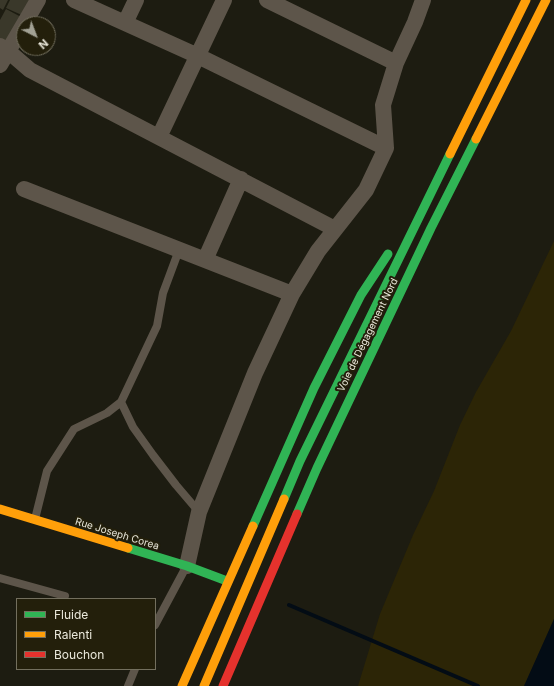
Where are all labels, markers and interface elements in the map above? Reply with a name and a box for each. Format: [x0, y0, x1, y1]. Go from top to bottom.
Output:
north arrow [16, 16, 56, 56]
text: N [36, 36, 51, 52]
street label: Voie de Dégagement Nord [335, 276, 401, 394]
street label: Rue Joseph Corea [74, 516, 160, 552]
legend [16, 598, 156, 670]
text: Fluide [54, 607, 88, 622]
text: Ralenti [54, 627, 92, 642]
text: Bouchon [54, 647, 104, 662]

